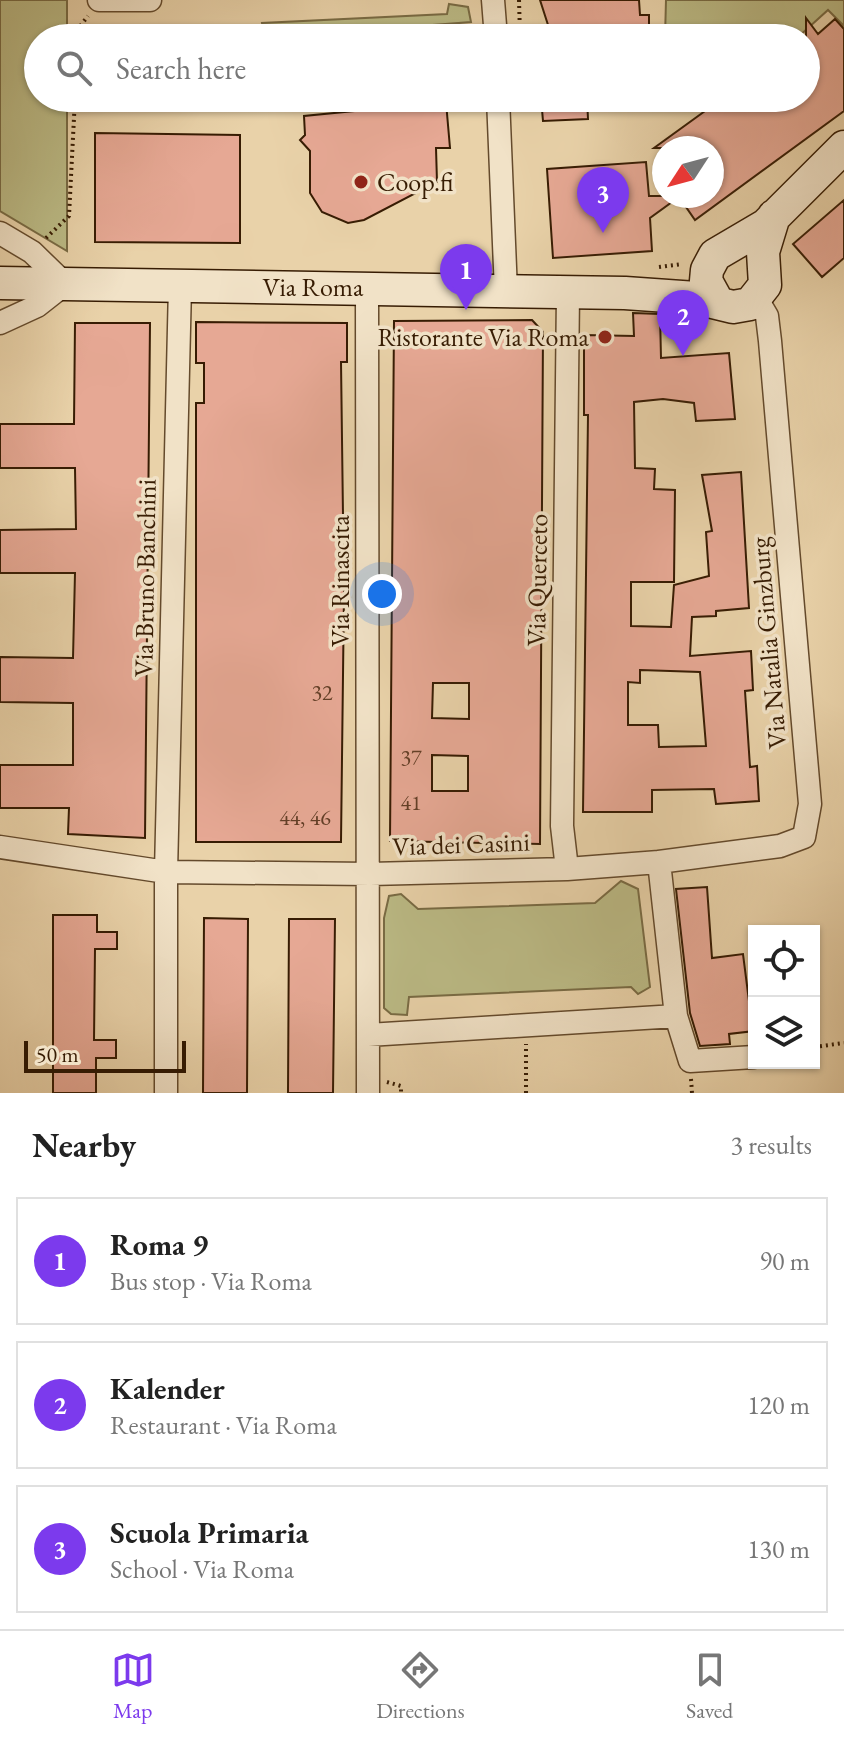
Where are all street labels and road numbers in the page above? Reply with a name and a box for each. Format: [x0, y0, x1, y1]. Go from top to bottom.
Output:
street label: Via Roma [263, 270, 364, 304]
street label: Via Bruno Banchini [126, 479, 164, 677]
street label: Via Querceto [519, 513, 555, 647]
street label: Via Rinascita [323, 514, 357, 647]
street label: Via Natalia Ginzburg [742, 535, 794, 750]
street label: Via dei Casini [392, 825, 530, 863]

